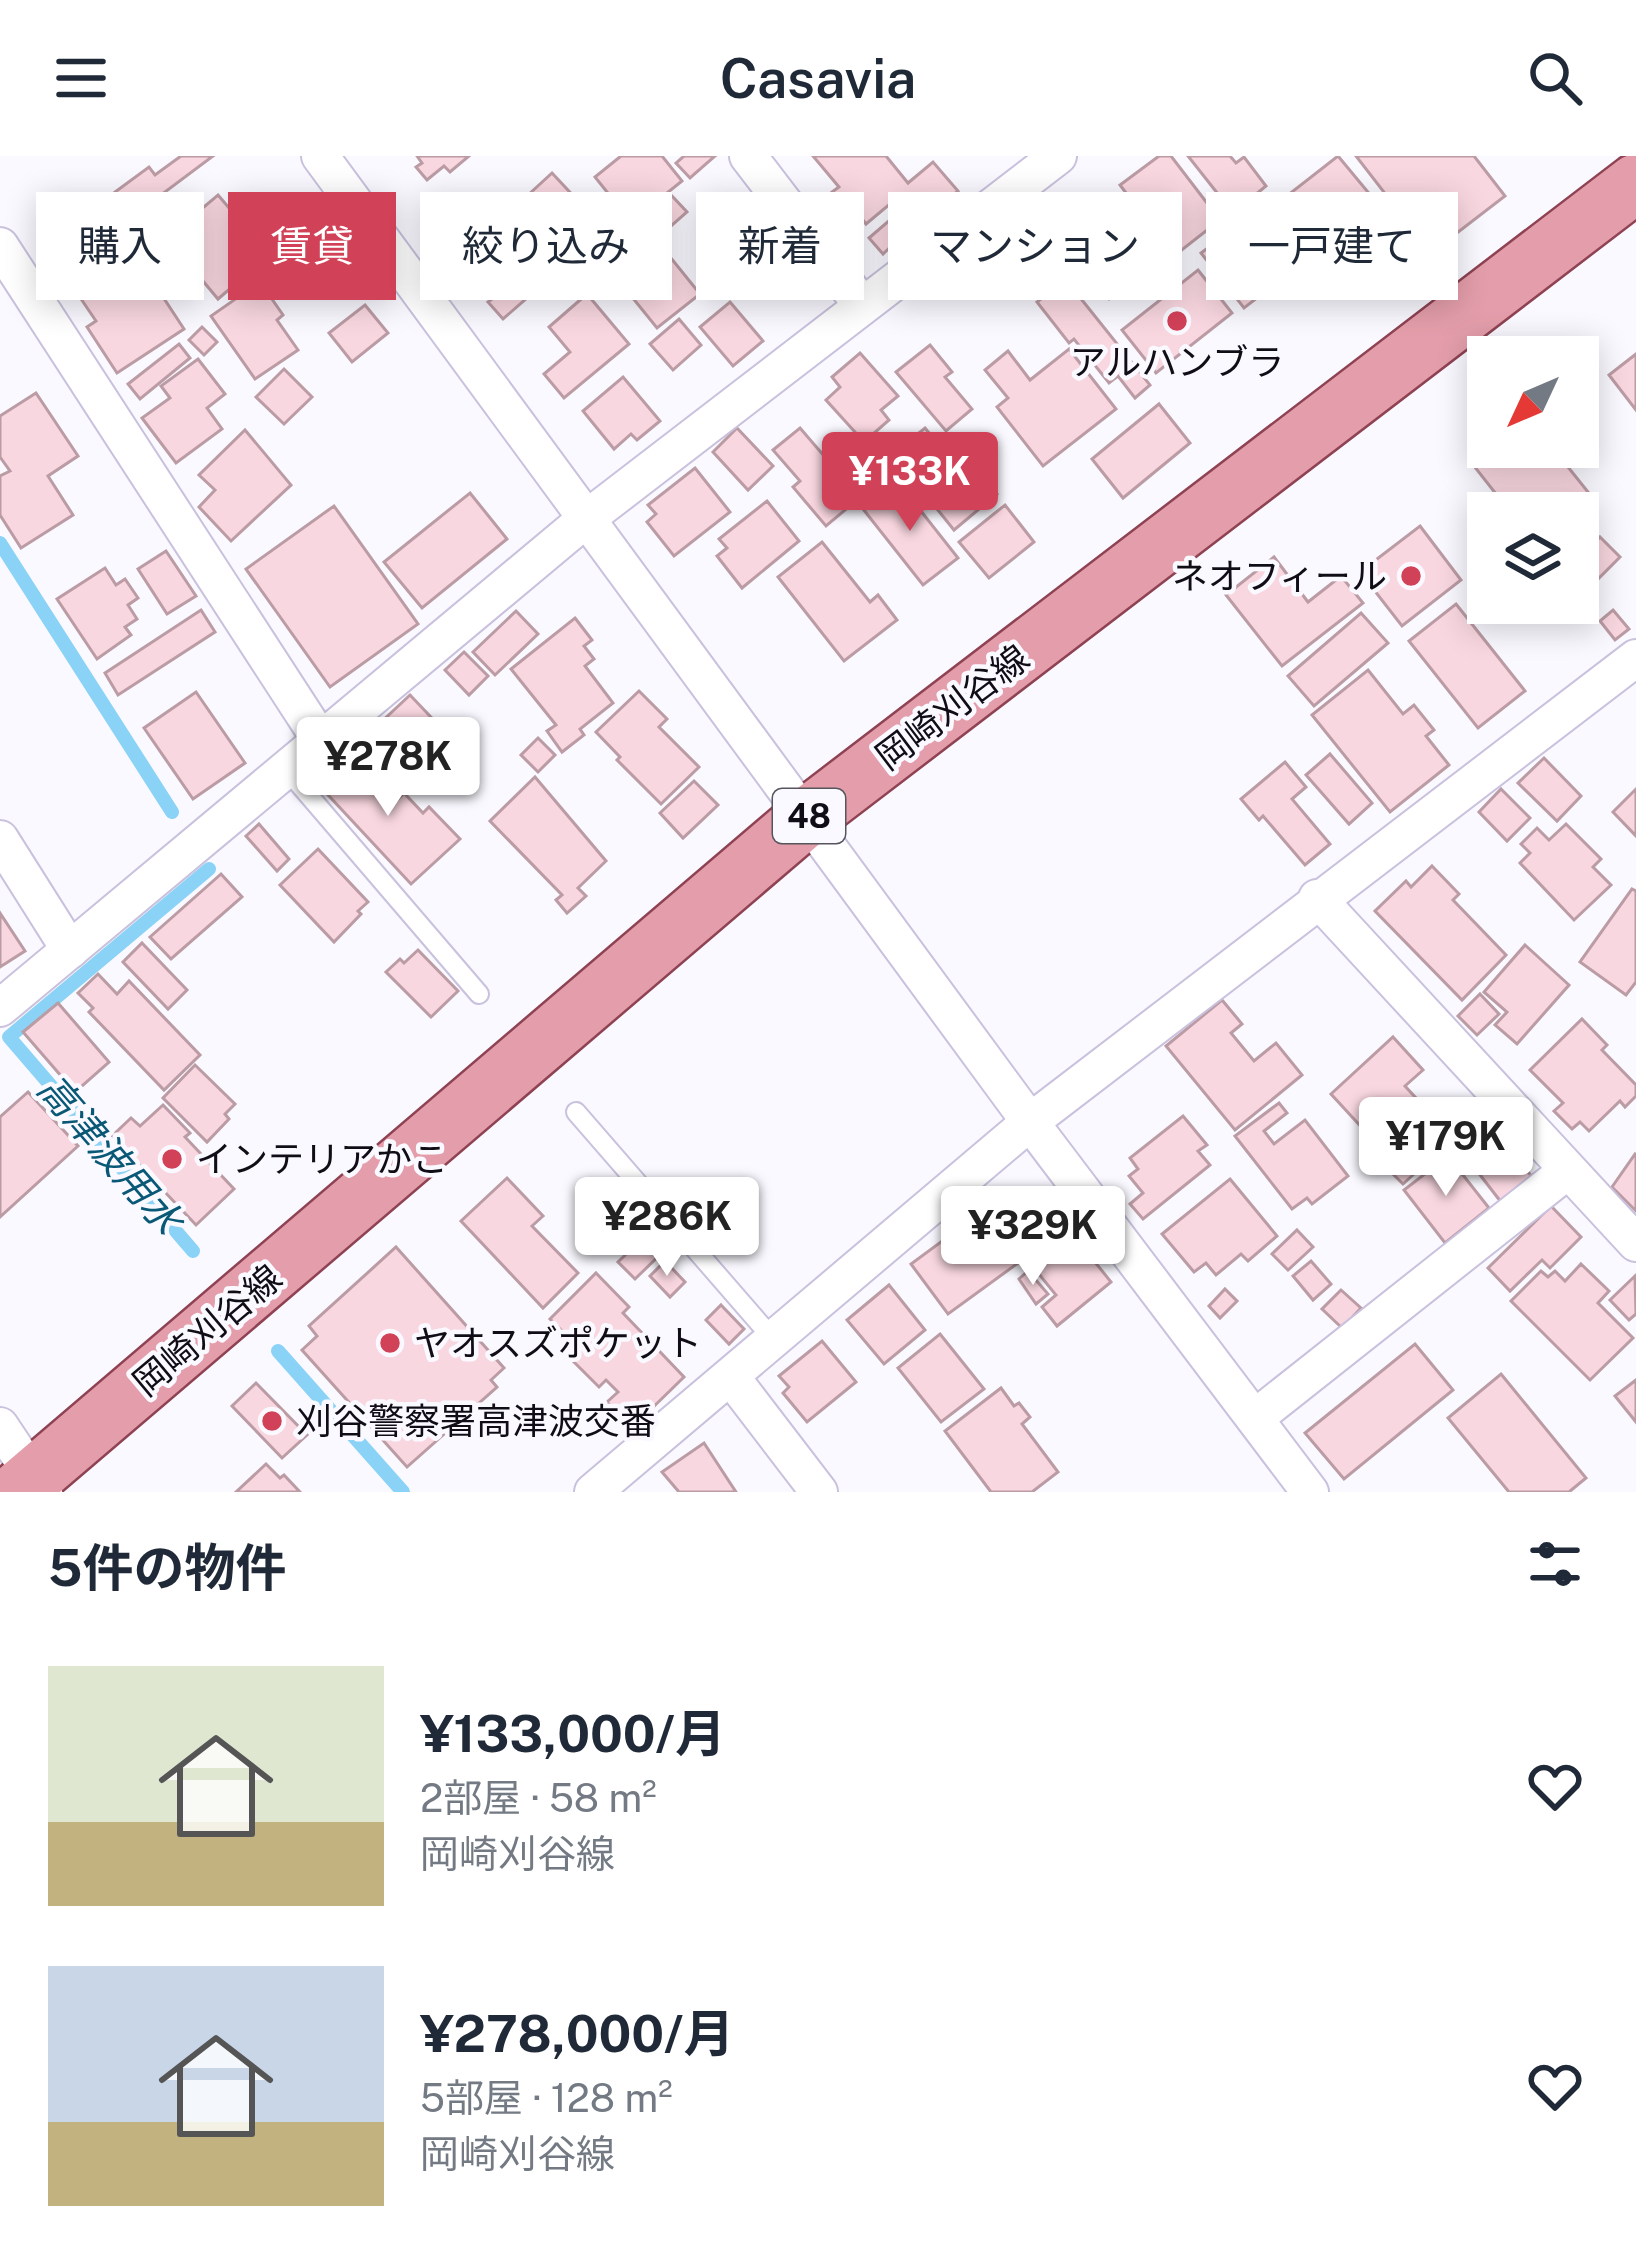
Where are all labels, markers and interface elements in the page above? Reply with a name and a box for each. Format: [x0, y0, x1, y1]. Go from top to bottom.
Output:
icon: menu [48, 45, 114, 111]
icon: search [1522, 45, 1588, 111]
text: Casavia [720, 47, 916, 110]
chip: 購入 [36, 192, 204, 300]
chip: 賃貸 [228, 192, 396, 300]
chip: 絞り込み [420, 192, 672, 300]
chip: 新着 [696, 192, 864, 300]
chip: マンション [888, 192, 1182, 300]
chip: 一戸建て [1206, 192, 1458, 300]
marker: アルハンブラ [1164, 308, 1190, 334]
north arrow [1467, 336, 1599, 468]
map controls [1467, 336, 1599, 624]
place label: アルハンブラ [1070, 341, 1284, 383]
pin: ¥133K [826, 432, 994, 534]
text: ¥133K [849, 448, 971, 494]
button: layers [1467, 492, 1599, 624]
place label: ネオフィール [1172, 555, 1387, 597]
marker: ネオフィール [1398, 563, 1424, 589]
street label: 岡崎刈谷線 [867, 636, 1037, 778]
pin: ¥278K [304, 717, 472, 819]
text: ¥278K [324, 733, 452, 779]
road number: 48 [773, 789, 845, 843]
water label: 高津波用水 [29, 1065, 194, 1246]
pin: ¥179K [1362, 1097, 1530, 1199]
text: ¥179K [1386, 1113, 1506, 1159]
place label: インテリアかこ [196, 1138, 448, 1180]
marker: インテリアかこ [159, 1146, 185, 1172]
pin: ¥286K [583, 1177, 751, 1279]
pin: ¥329K [949, 1186, 1117, 1288]
text: ¥286K [602, 1193, 732, 1239]
text: ¥329K [968, 1202, 1098, 1248]
street label: 岡崎刈谷線 [125, 1256, 289, 1404]
place label: ヤオスズポケット [414, 1322, 702, 1364]
marker: ヤオスズポケット [377, 1330, 403, 1356]
place label: 刈谷警察署高津波交番 [296, 1400, 656, 1442]
marker: 刈谷警察署高津波交番 [259, 1408, 285, 1434]
icon: filters [1522, 1531, 1588, 1597]
text: 5件の物件 [48, 1538, 286, 1597]
text: ¥133,000/月 [420, 1704, 726, 1763]
icon: home [144, 1714, 288, 1858]
icon: heart [1522, 1753, 1588, 1819]
text: 2部屋 · 58 m² [420, 1775, 657, 1821]
text: 岡崎刈谷線 [420, 1831, 615, 1877]
text: ¥278,000/月 [420, 2004, 735, 2063]
icon: home [144, 2014, 288, 2158]
icon: heart [1522, 2053, 1588, 2119]
text: 5部屋 · 128 m² [420, 2075, 673, 2121]
text: 岡崎刈谷線 [420, 2131, 615, 2177]

